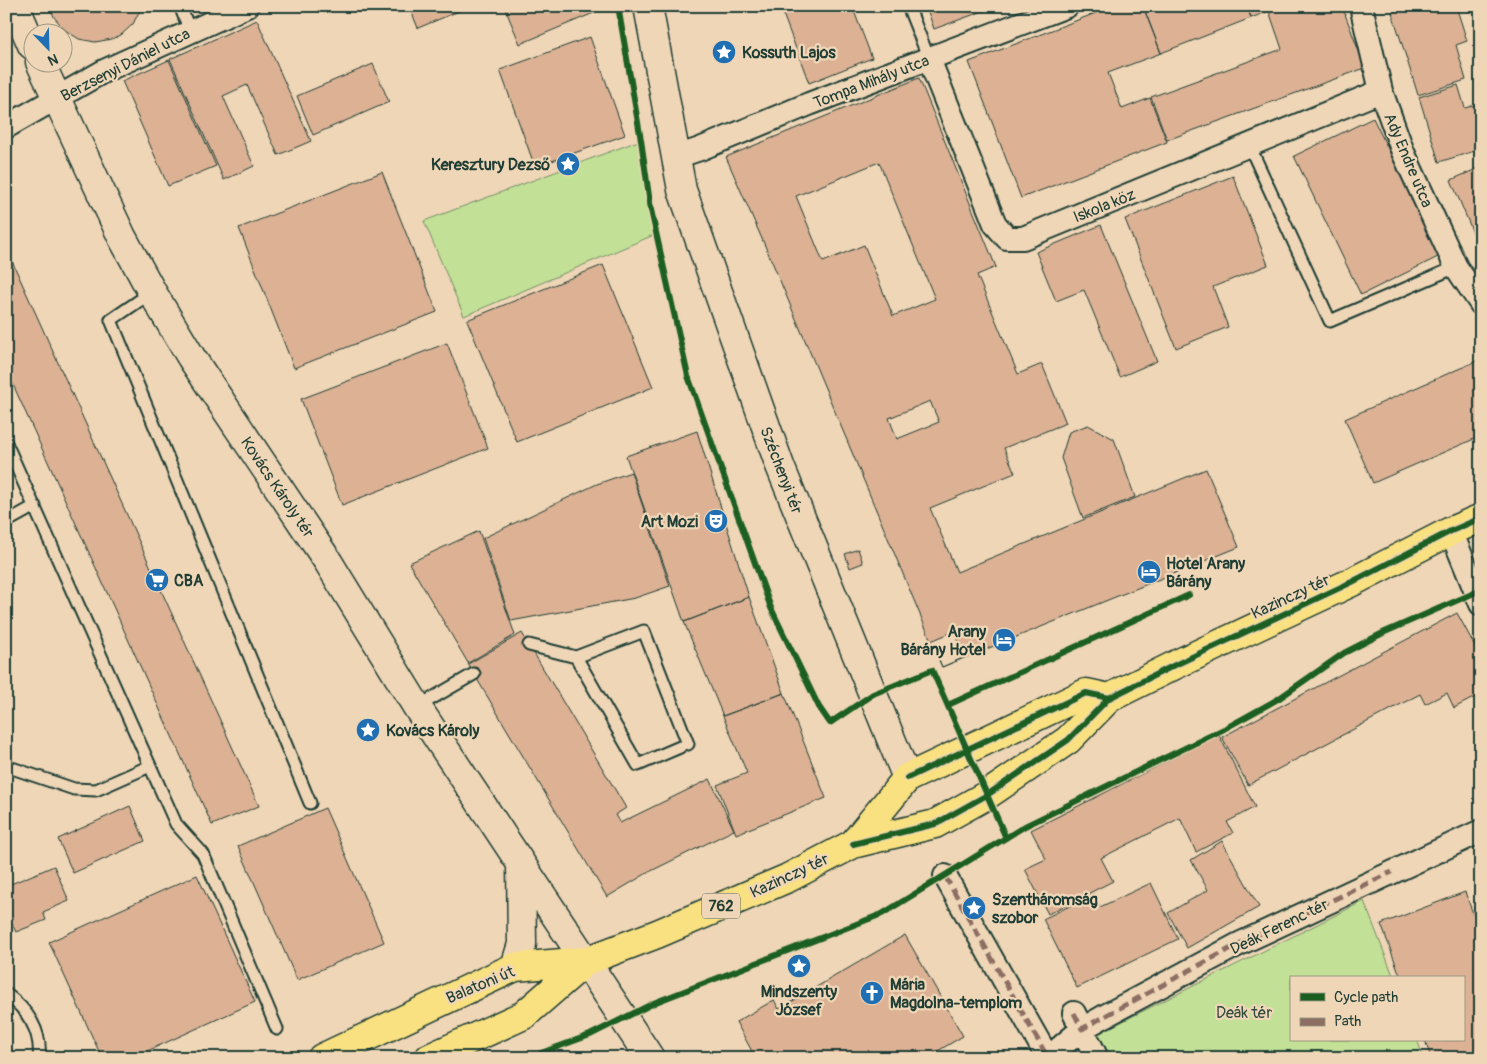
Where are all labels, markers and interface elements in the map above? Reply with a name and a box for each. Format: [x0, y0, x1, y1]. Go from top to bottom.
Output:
north arrow [22, 22, 72, 72]
street label: Berzsenyi Dániel utca [58, 24, 193, 106]
place icon: Kossuth Lajos [711, 39, 737, 65]
place label: Kossuth Lajos [742, 43, 836, 63]
text: N [45, 50, 61, 69]
street label: Tompa Mihály utca [811, 51, 932, 113]
street label: Ady Endre utca [1379, 110, 1437, 211]
place icon: Keresztury Dezső [555, 151, 581, 177]
place label: Keresztury Dezső [431, 155, 550, 175]
street label: Iskola köz [1070, 184, 1138, 227]
street label: Széchenyi tér [755, 424, 807, 517]
street label: Kovács Károly tér [236, 433, 318, 542]
theatre icon: Art Mozi [703, 508, 729, 534]
place label: Art Mozi [641, 512, 698, 532]
place label: Hotel Arany Bárány [1166, 554, 1245, 592]
hotel icon: Hotel Arany Bárány [1136, 559, 1162, 585]
supermarket icon: CBA [144, 567, 170, 593]
street label: Kazinczy tér [1248, 570, 1333, 624]
place label: CBA [174, 571, 204, 591]
place label: Arany Bárány Hotel [900, 622, 986, 660]
hotel icon: Arany Bárány Hotel [991, 627, 1017, 653]
place icon: Kovács Károly [355, 717, 381, 743]
place label: Kovács Károly [386, 721, 480, 741]
street label: Kazinczy tér [747, 849, 832, 903]
place label: Szentháromság szobor [992, 890, 1098, 928]
road number: 762 [702, 894, 740, 918]
street label: Deák Ferenc tér [1227, 894, 1332, 959]
place icon: Szentháromság szobor [961, 895, 987, 921]
place icon: Mindszenty József [786, 953, 812, 979]
street label: Balatoni út [443, 961, 518, 1008]
place label: Mária Magdolna-templom [890, 975, 1022, 1013]
legend [1290, 976, 1464, 1042]
church icon: Mária Magdolna-templom [859, 980, 885, 1006]
place label: Mindszenty József [761, 982, 837, 1020]
text: Cycle path [1334, 988, 1398, 1007]
park label: Deák tér [1216, 1003, 1272, 1023]
text: Path [1334, 1012, 1361, 1031]

